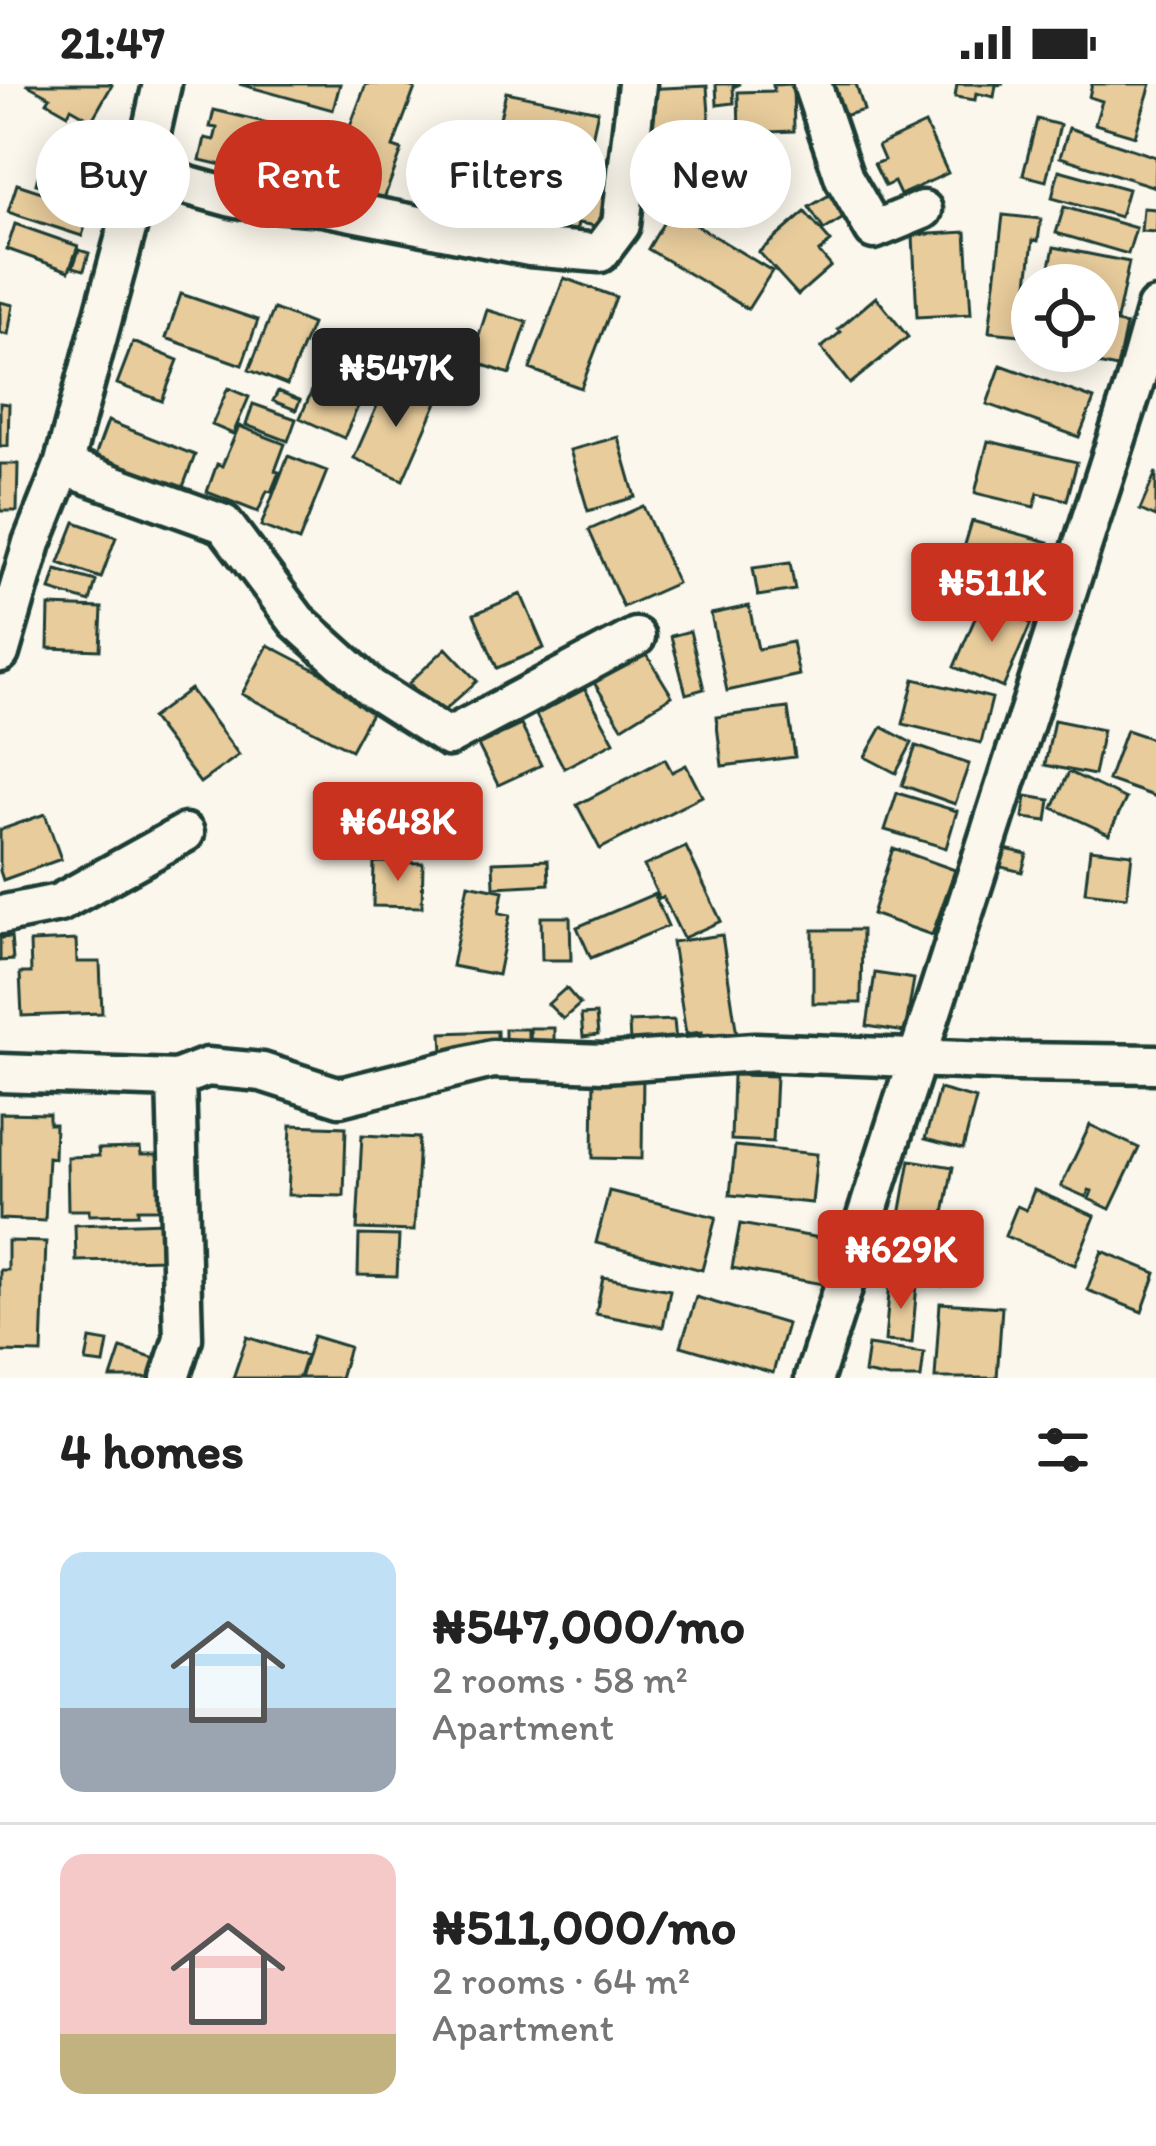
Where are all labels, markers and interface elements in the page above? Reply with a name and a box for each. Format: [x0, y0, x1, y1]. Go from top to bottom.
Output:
text: 21:47 [60, 15, 165, 69]
chip: Buy [36, 120, 190, 228]
chip: Rent [214, 120, 382, 228]
chip: Filters [406, 120, 606, 228]
chip: New [630, 120, 791, 228]
map controls [1011, 264, 1119, 372]
button: locate [1011, 264, 1119, 372]
pin: ₦547K [312, 328, 480, 430]
text: ₦547K [339, 343, 453, 390]
pin: ₦511K [908, 543, 1076, 645]
text: ₦511K [938, 558, 1046, 605]
pin: ₦648K [314, 782, 482, 884]
text: ₦648K [340, 797, 456, 844]
pin: ₦629K [817, 1210, 985, 1312]
text: ₦629K [845, 1225, 957, 1272]
icon: filters [1030, 1417, 1096, 1483]
text: 4 homes [60, 1420, 244, 1481]
text: ₦547,000/mo [432, 1595, 745, 1656]
icon: home [156, 1600, 300, 1744]
text: 2 rooms · 58 m² [432, 1656, 688, 1703]
text: Apartment [432, 1703, 614, 1750]
text: ₦511,000/mo [432, 1896, 737, 1957]
icon: home [156, 1902, 300, 2046]
text: 2 rooms · 64 m² [432, 1957, 690, 2004]
text: Apartment [432, 2004, 614, 2051]

